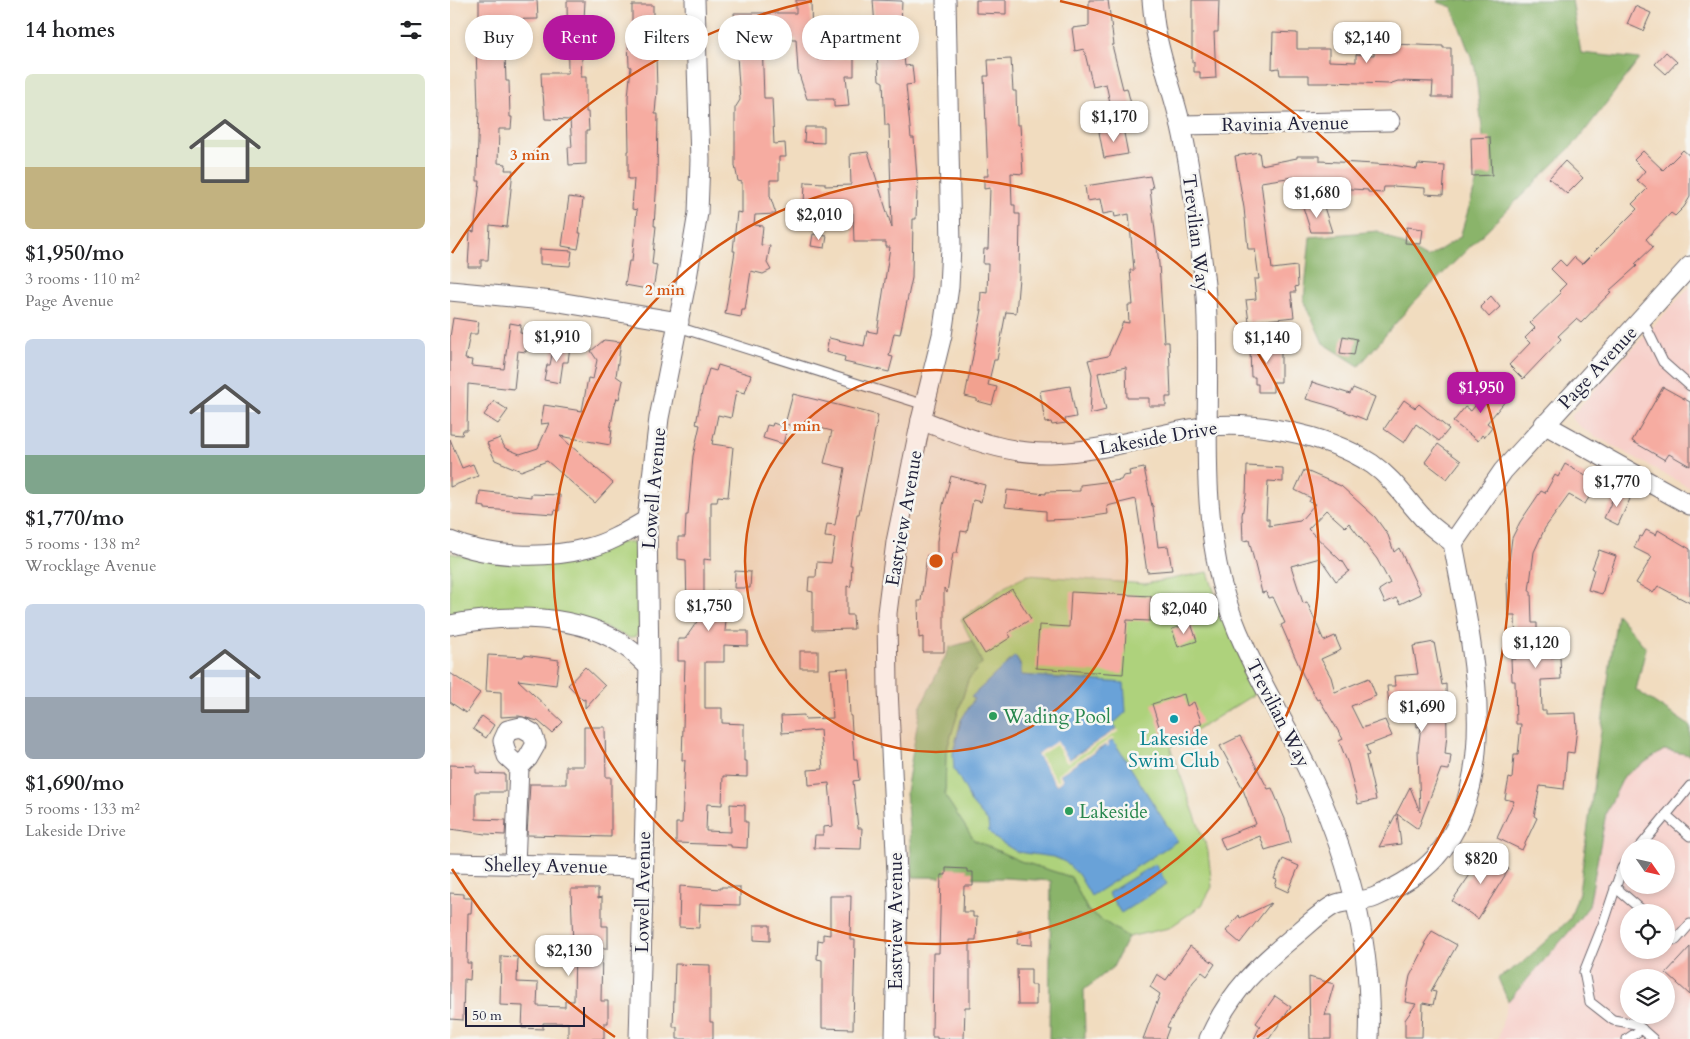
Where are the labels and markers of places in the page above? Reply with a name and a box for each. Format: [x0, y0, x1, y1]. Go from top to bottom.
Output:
pin: $2,140 [1326, 22, 1408, 64]
pin: $1,170 [1073, 100, 1155, 143]
pin: $1,680 [1276, 176, 1358, 219]
pin: $2,010 [778, 198, 860, 241]
pin: $1,910 [516, 320, 598, 363]
pin: $1,140 [1226, 322, 1308, 364]
pin: $1,950 [1440, 372, 1522, 414]
pin: $1,770 [1576, 466, 1658, 508]
centre of rings [927, 552, 945, 570]
pin: $1,750 [668, 590, 750, 632]
pin: $2,040 [1143, 592, 1225, 635]
pin: $1,120 [1495, 626, 1577, 669]
pin: $1,690 [1381, 690, 1463, 733]
place label: Wading Pool [1002, 704, 1111, 730]
marker: Wading Pool [987, 710, 999, 722]
marker: Lakeside Swim Club [1168, 713, 1180, 725]
place label: Lakeside Swim Club [1128, 726, 1220, 774]
place label: Lakeside [1079, 799, 1148, 825]
marker: Lakeside [1063, 805, 1075, 817]
pin: $820 [1451, 842, 1511, 885]
pin: $2,130 [528, 934, 610, 977]

